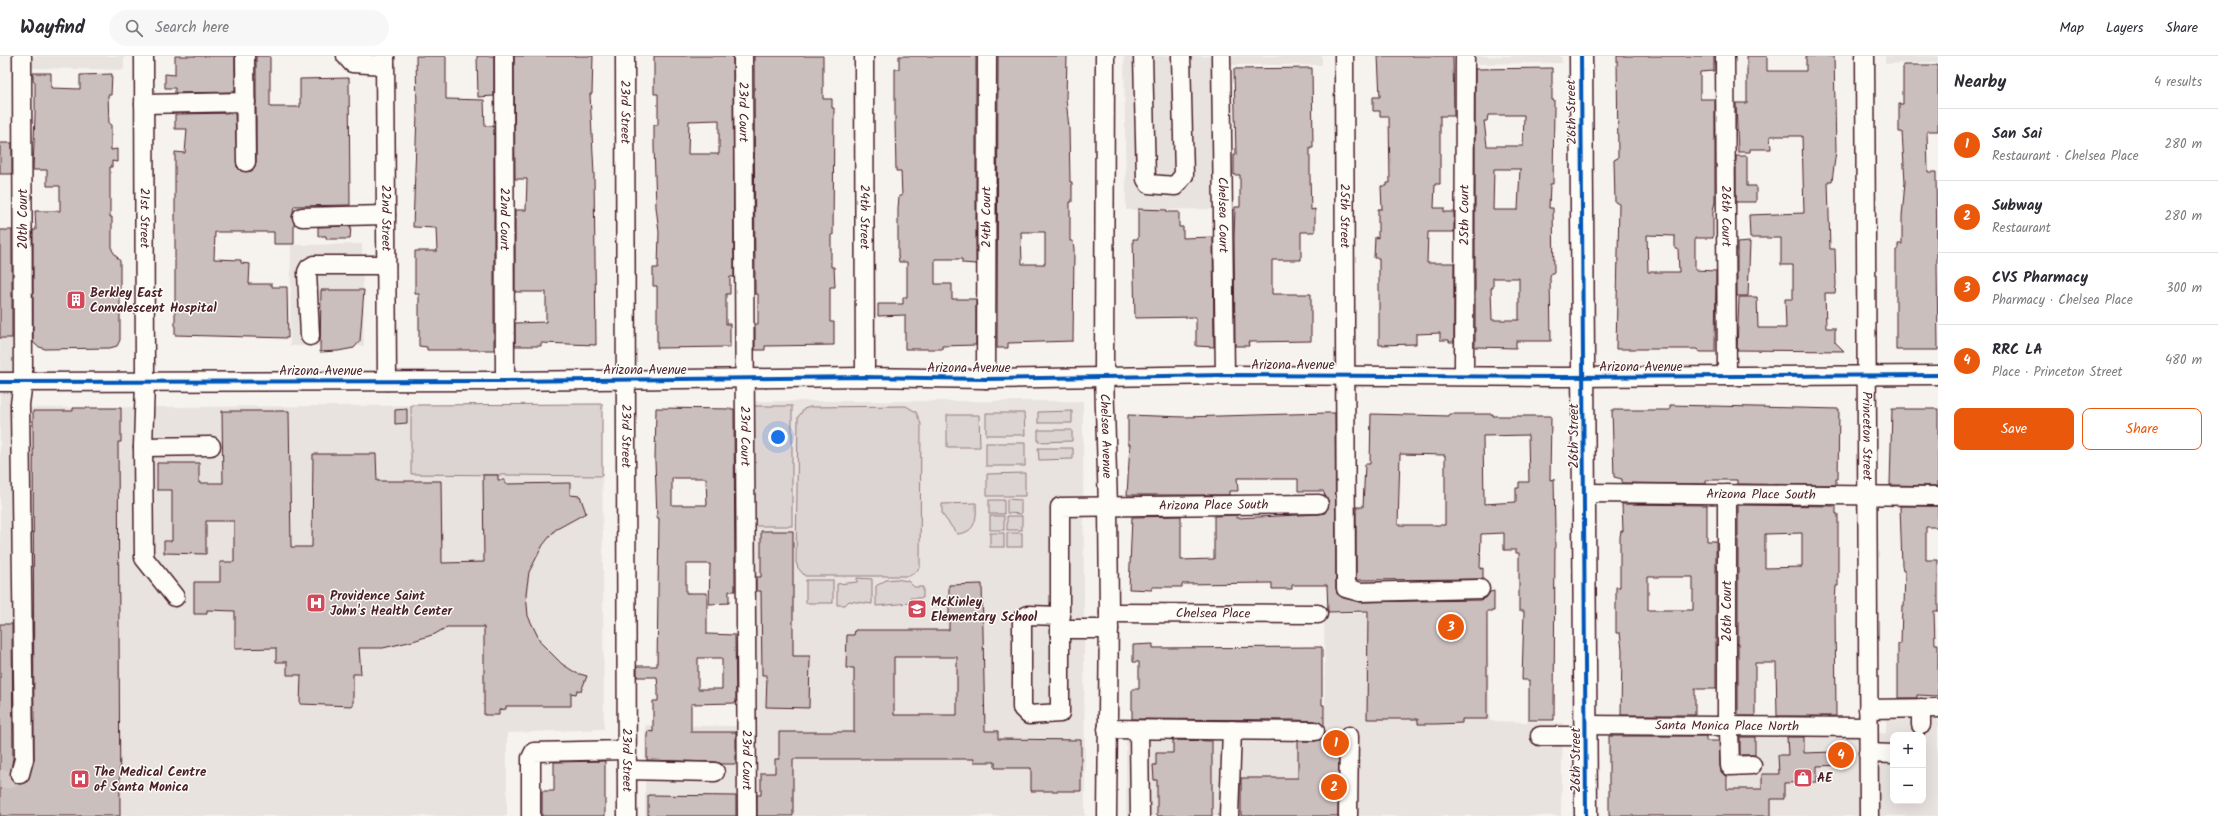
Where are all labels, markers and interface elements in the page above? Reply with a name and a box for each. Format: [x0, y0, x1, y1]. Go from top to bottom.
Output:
search box [109, 10, 389, 46]
text: Wayfind [20, 13, 85, 43]
text: Search here [155, 16, 229, 40]
icon: search [123, 17, 145, 39]
text: Map [2060, 17, 2084, 39]
text: Layers [2106, 17, 2144, 39]
text: Share [2166, 17, 2198, 39]
text: Nearby [1954, 69, 2006, 96]
text: 4 results [2154, 72, 2202, 93]
street label: 26th Street [1561, 78, 1583, 145]
street label: 23rd Street [615, 80, 636, 145]
street label: 23rd Court [733, 82, 754, 143]
text: San Sai [1992, 122, 2042, 146]
text: 1 [1965, 134, 1969, 155]
text: 280 m [2165, 134, 2202, 155]
text: Restaurant · Chelsea Place [1992, 146, 2139, 167]
street label: Chelsea Court [1212, 177, 1234, 254]
street label: 25th Court [1454, 183, 1475, 246]
street label: 24th Street [854, 184, 875, 250]
street label: 25th Street [1334, 184, 1355, 249]
street label: 22nd Street [375, 185, 397, 252]
street label: 24th Court [976, 185, 997, 248]
street label: 26th Court [1715, 185, 1737, 248]
street label: 22nd Court [494, 187, 515, 252]
street label: 20th Court [13, 188, 34, 249]
street label: 21st Street [134, 188, 155, 249]
text: Subway [1992, 194, 2042, 218]
text: 2 [1963, 206, 1971, 227]
text: 280 m [2165, 206, 2202, 227]
text: Restaurant [1992, 218, 2051, 239]
text: CVS Pharmacy [1992, 266, 2088, 290]
text: 3 [1963, 278, 1971, 299]
text: 300 m [2166, 278, 2202, 299]
place label: Berkley East Convalescent Hospital [90, 283, 217, 319]
building icon: Berkley East Convalescent Hospital [65, 289, 87, 311]
text: Pharmacy · Chelsea Place [1992, 290, 2133, 311]
text: RRC LA [1992, 338, 2043, 362]
text: 4 [1963, 350, 1971, 371]
text: 480 m [2165, 350, 2202, 371]
street label: Arizona Avenue [1251, 355, 1335, 376]
street label: Arizona Avenue [1599, 357, 1683, 378]
street label: Arizona Avenue [927, 358, 1011, 379]
street label: Arizona Avenue [603, 360, 687, 381]
street label: Arizona Avenue [279, 361, 363, 382]
text: Place · Princeton Street [1992, 362, 2123, 383]
street label: Princeton Street [1856, 391, 1878, 482]
street label: Chelsea Avenue [1094, 393, 1118, 479]
street label: 26th Street [1564, 403, 1585, 468]
street label: 23rd Street [615, 404, 637, 469]
street label: 23rd Court [734, 406, 756, 467]
button: Save [1954, 408, 2074, 450]
button: Share [2082, 408, 2202, 450]
your location [768, 427, 788, 447]
street label: Arizona Place South [1706, 484, 1816, 505]
street label: Arizona Place South [1159, 494, 1269, 516]
street label: 26th Court [1717, 579, 1738, 642]
place label: Providence Saint John's Health Center [330, 586, 454, 622]
hospital icon: Providence Saint John's Health Center [305, 592, 327, 614]
place label: McKinley Elementary School [931, 592, 1038, 628]
school or university icon: McKinley Elementary School [906, 598, 928, 620]
street label: Chelsea Place [1176, 603, 1250, 624]
pin: 3 [1438, 612, 1464, 642]
street label: Santa Monica Place North [1655, 715, 1799, 737]
street label: 26th Street [1566, 727, 1587, 792]
street label: 23rd Street [616, 728, 637, 793]
pin: 1 [1323, 728, 1349, 758]
street label: 23rd Court [736, 730, 757, 791]
map controls [1890, 732, 1926, 804]
button: + [1890, 732, 1926, 768]
pin: 4 [1828, 740, 1854, 770]
place label: The Medical Centre of Santa Monica [94, 762, 207, 798]
shop icon: AE [1792, 767, 1814, 789]
hospital icon: The Medical Centre of Santa Monica [69, 768, 91, 790]
place label: AE [1817, 768, 1833, 789]
button: − [1890, 768, 1926, 804]
pin: 2 [1321, 772, 1347, 802]

